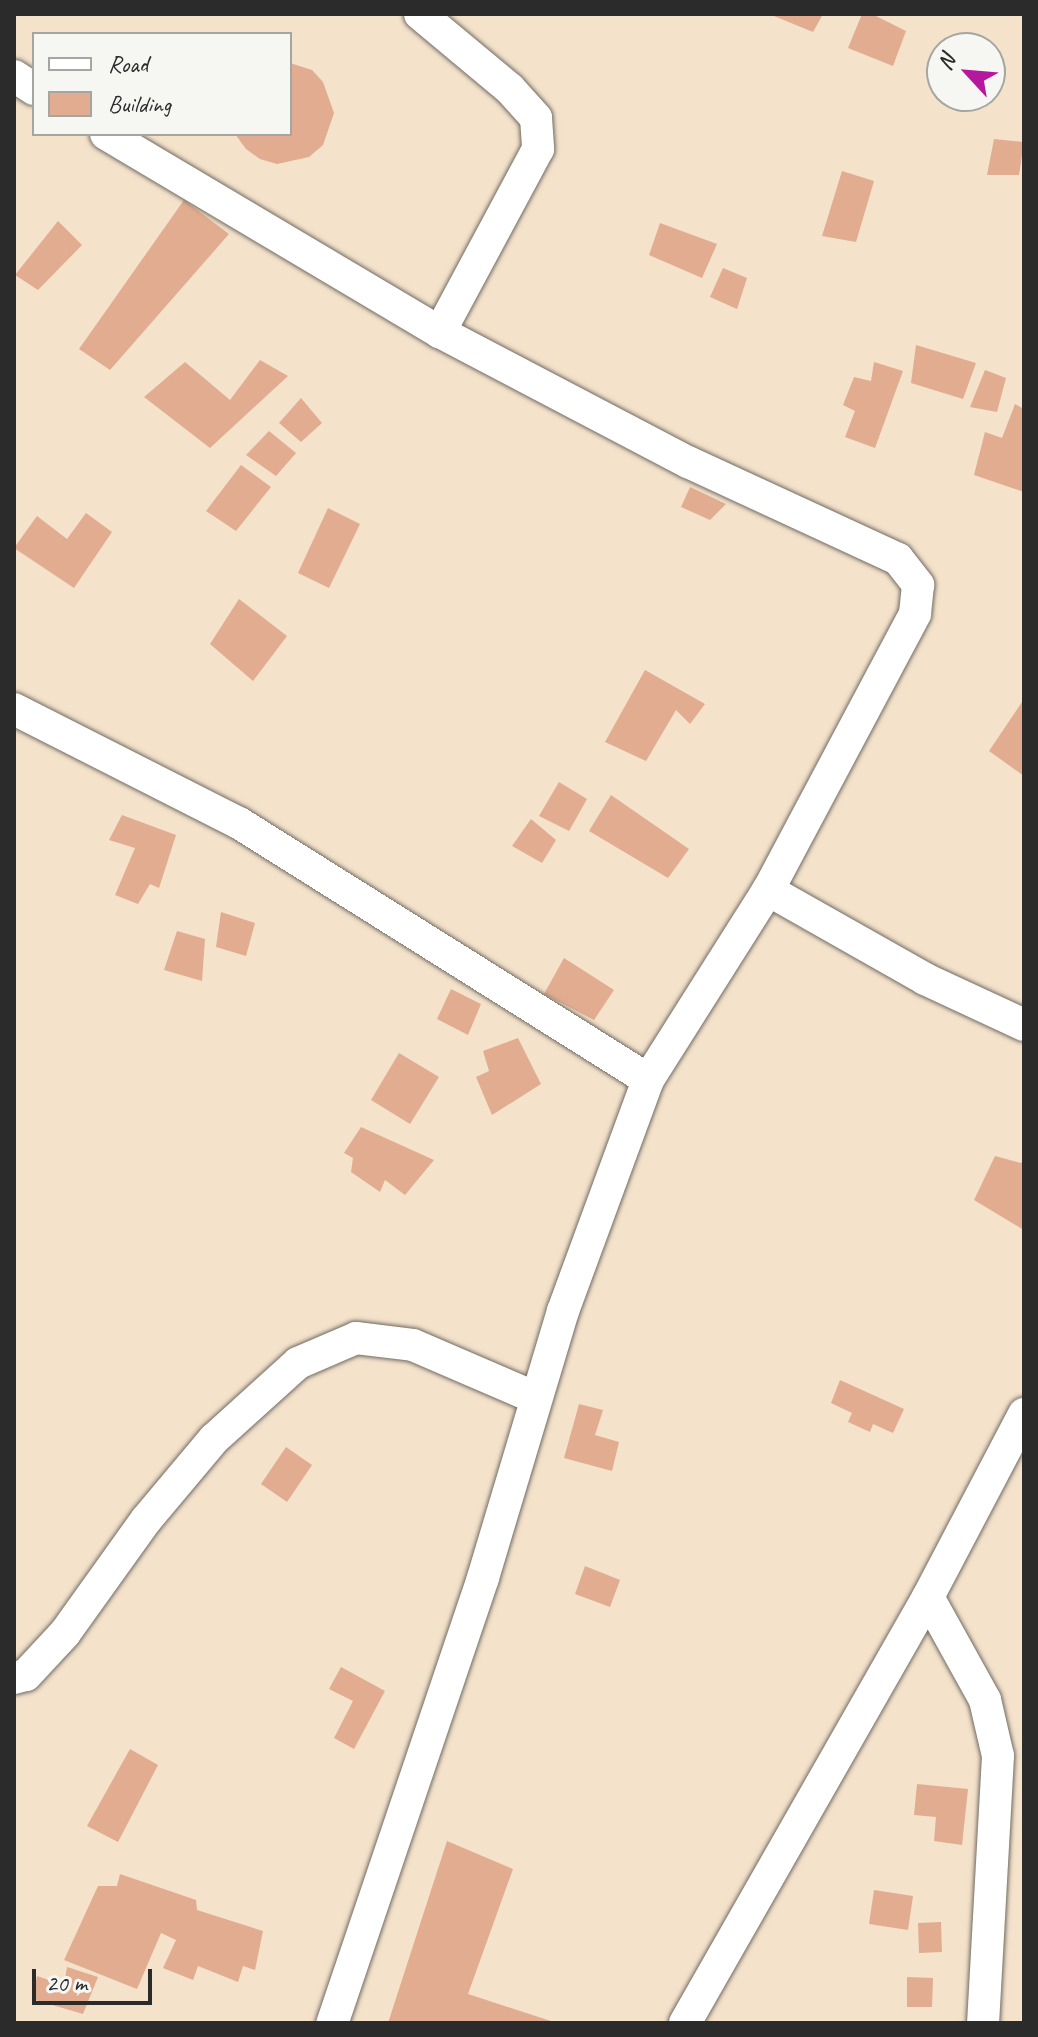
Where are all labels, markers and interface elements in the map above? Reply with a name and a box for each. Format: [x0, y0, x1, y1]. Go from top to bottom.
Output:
legend [32, 32, 292, 136]
north arrow [926, 32, 1006, 112]
text: Road [108, 49, 148, 79]
text: N [931, 50, 962, 75]
text: Building [108, 89, 171, 119]
scale bar [36, 1953, 156, 2003]
text: 20 m [46, 1968, 87, 1998]

